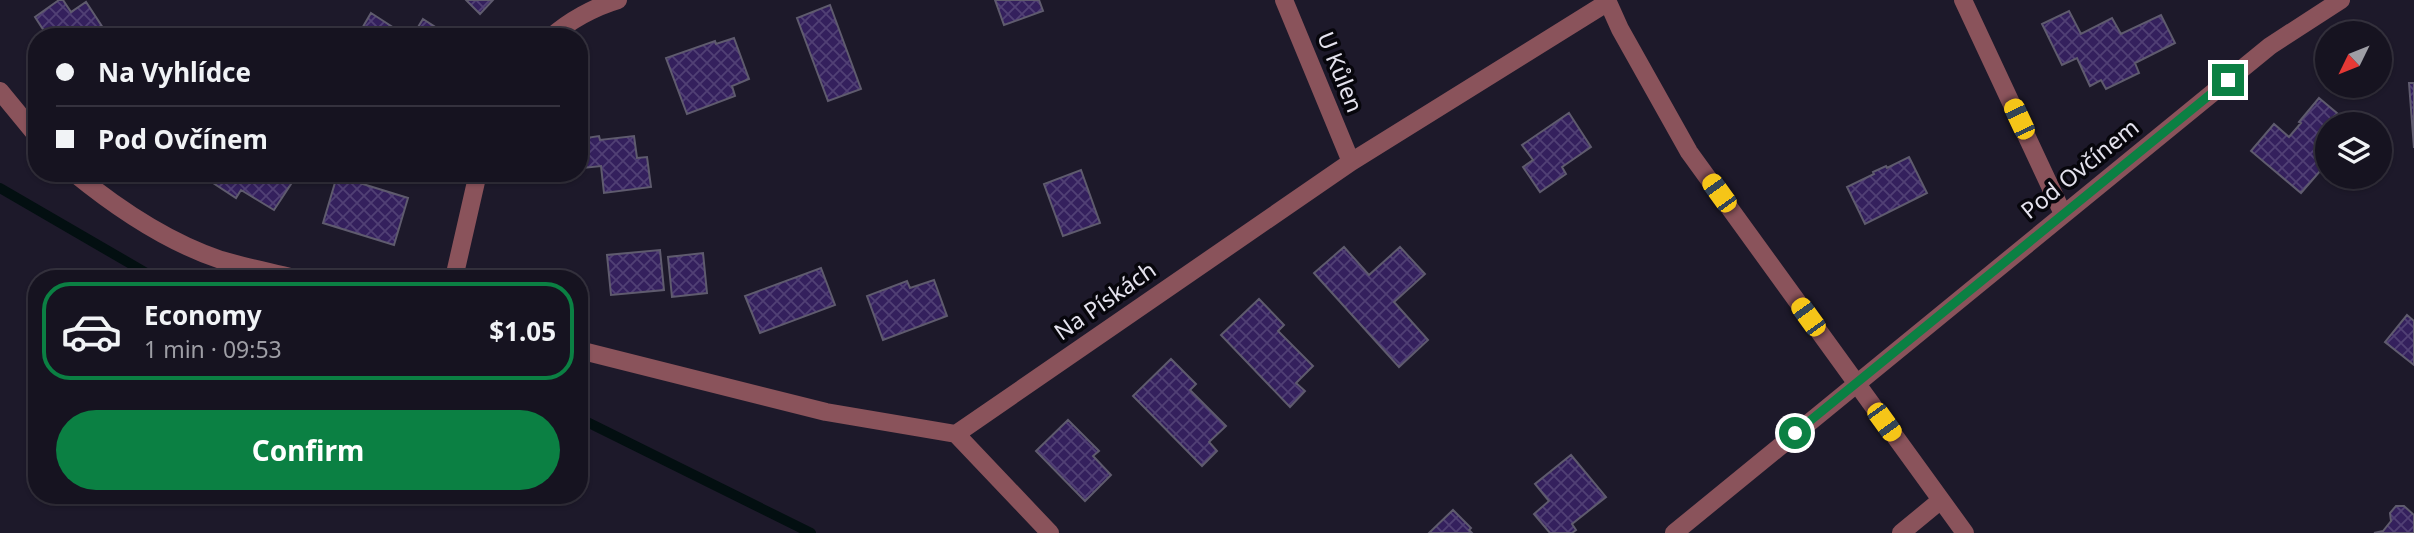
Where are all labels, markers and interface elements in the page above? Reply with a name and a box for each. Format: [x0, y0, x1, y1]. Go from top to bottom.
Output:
north arrow [2315, 21, 2392, 98]
map controls [2315, 21, 2392, 189]
street label: U Kůlen [1310, 27, 1372, 117]
text: Na Vyhlídce [98, 54, 251, 90]
route end [2212, 64, 2244, 96]
car [2001, 96, 2038, 142]
street label: Pod Ovčínem [2014, 111, 2145, 226]
button: layers [2315, 112, 2392, 189]
text: Pod Ovčínem [98, 121, 268, 157]
car [1699, 170, 1740, 216]
street label: Na Pískách [1047, 253, 1162, 347]
car [1788, 294, 1829, 340]
text: Economy [144, 297, 262, 333]
icon: car [60, 300, 123, 363]
text: $1.05 [489, 313, 556, 349]
text: 1 min · 09:53 [144, 333, 282, 365]
car [1864, 399, 1905, 445]
button: Confirm [56, 410, 560, 490]
route start [1779, 417, 1811, 449]

